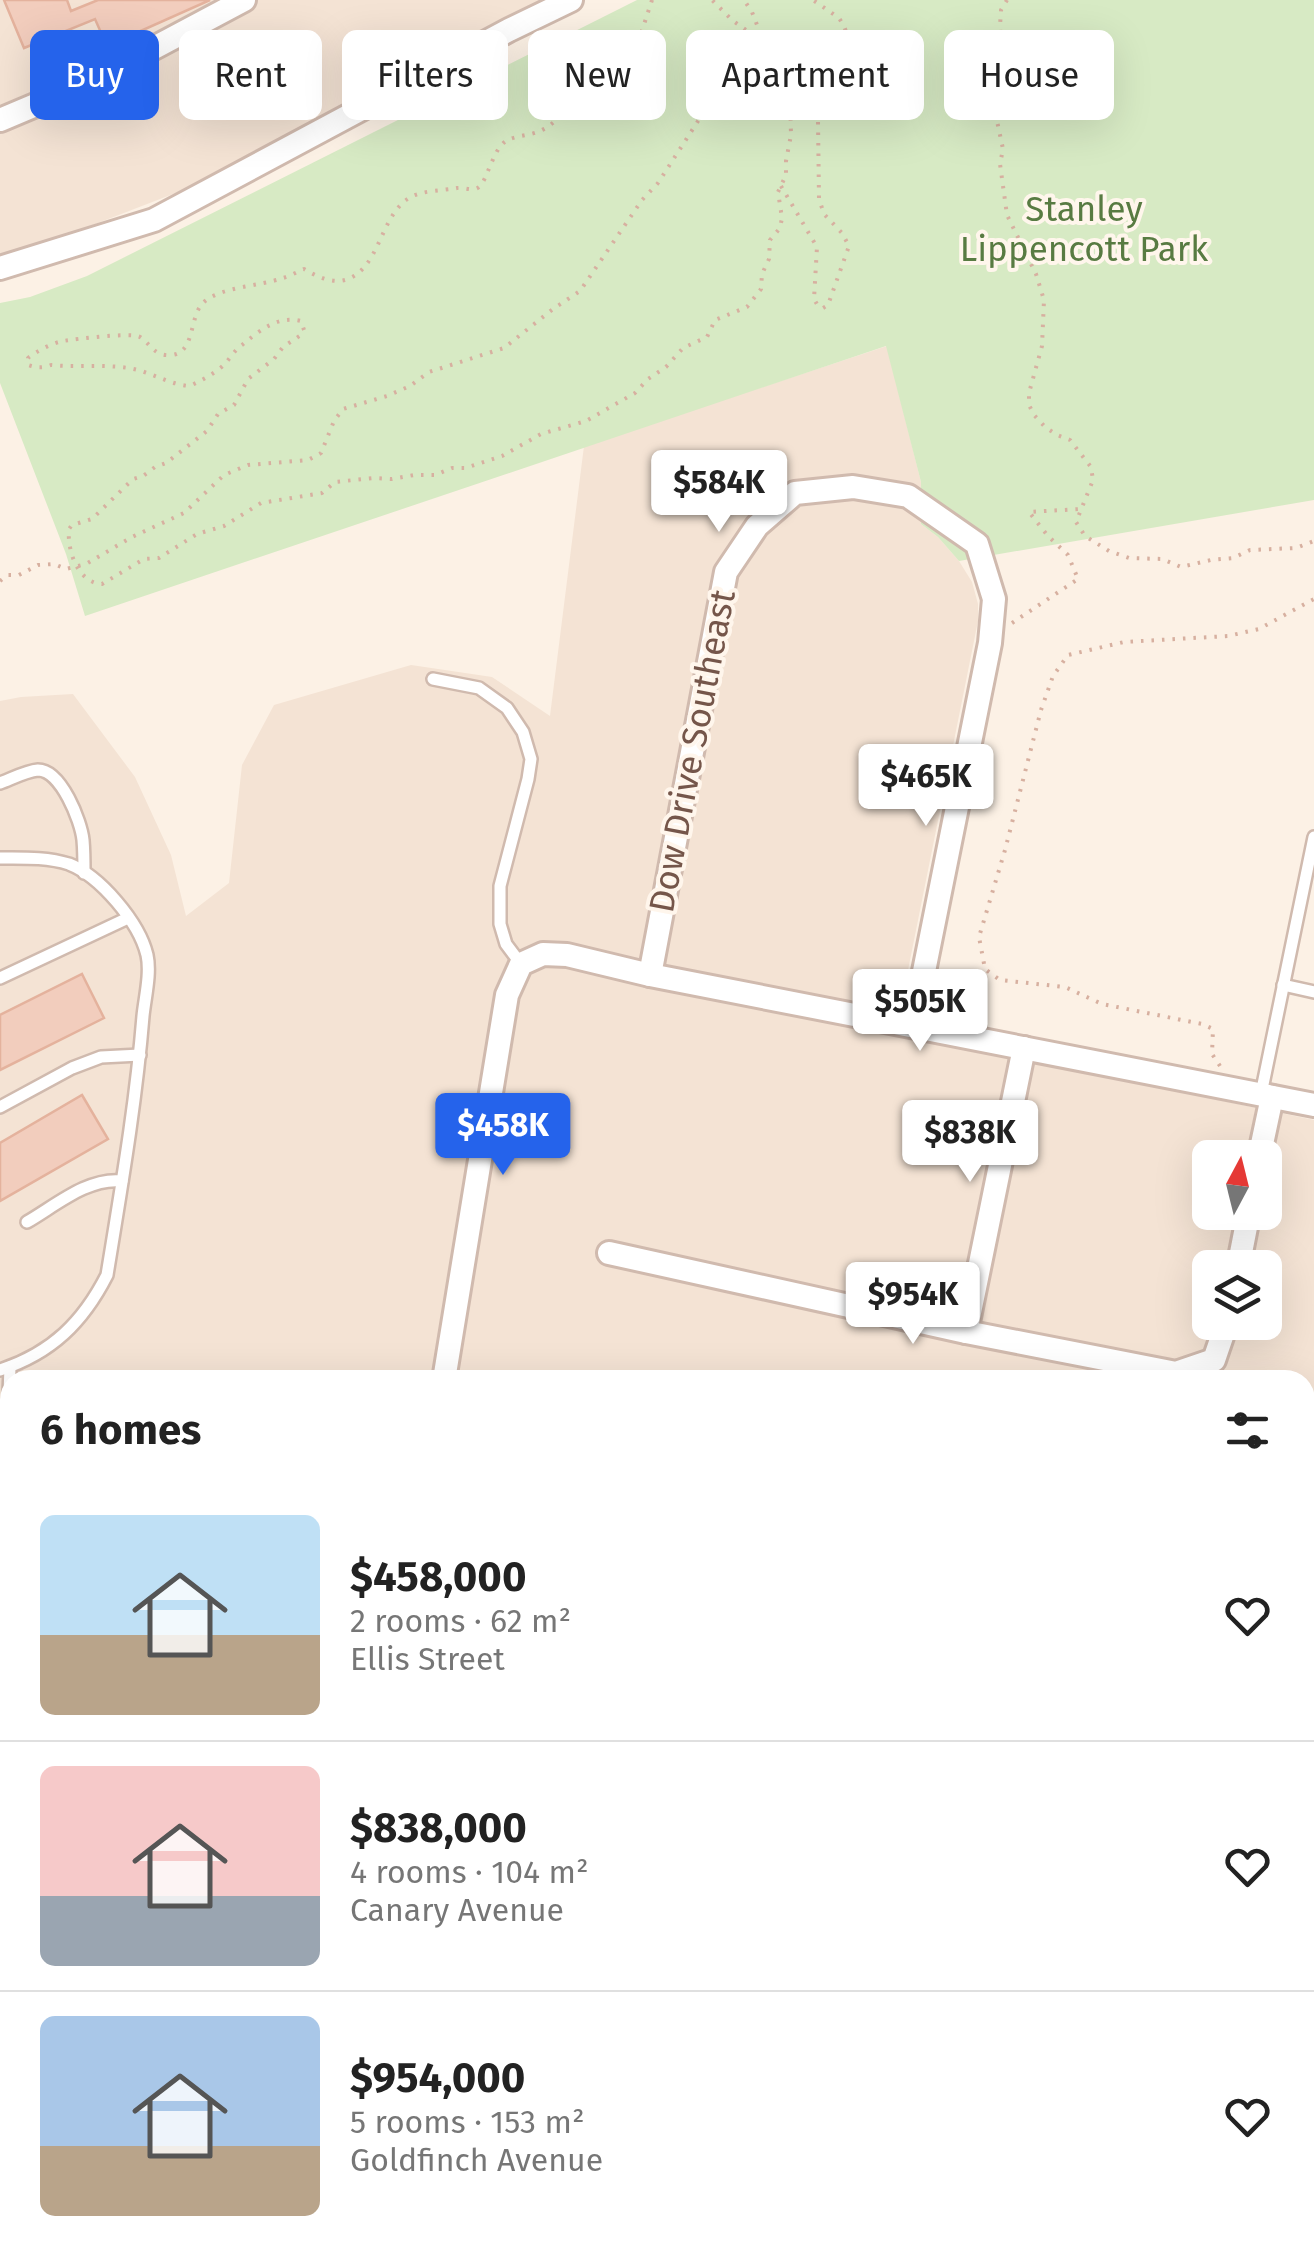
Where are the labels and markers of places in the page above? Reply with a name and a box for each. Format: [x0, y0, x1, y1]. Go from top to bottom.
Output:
pin: $584K [649, 450, 789, 535]
pin: $465K [856, 744, 996, 829]
pin: $505K [850, 969, 990, 1054]
pin: $458K [433, 1093, 573, 1178]
pin: $838K [900, 1100, 1040, 1185]
pin: $954K [843, 1262, 983, 1347]

